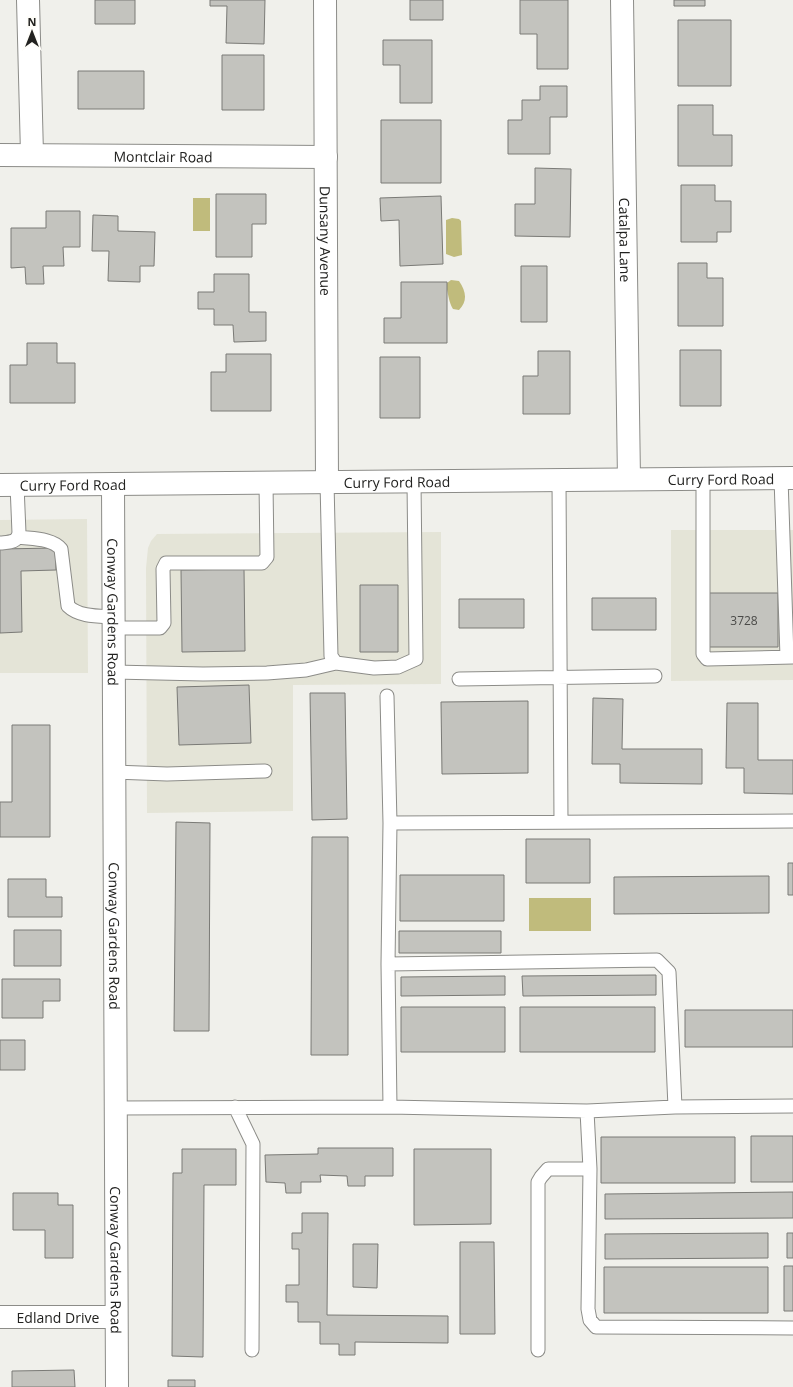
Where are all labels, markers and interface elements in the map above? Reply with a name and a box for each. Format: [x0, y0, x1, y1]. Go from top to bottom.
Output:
north arrow [12, 12, 52, 52]
text: N [28, 14, 36, 29]
street label: Montclair Road [113, 146, 213, 166]
street label: Dunsany Avenue [316, 186, 336, 296]
street label: Catalpa Lane [615, 198, 636, 282]
street label: Curry Ford Road [668, 469, 774, 489]
street label: Curry Ford Road [344, 472, 450, 491]
street label: Curry Ford Road [20, 474, 126, 494]
street label: Conway Gardens Road [104, 538, 123, 686]
house number: 3728 [730, 612, 758, 629]
street label: Conway Gardens Road [105, 862, 125, 1010]
street label: Conway Gardens Road [107, 1186, 126, 1334]
street label: Edland Drive [17, 1308, 100, 1327]

